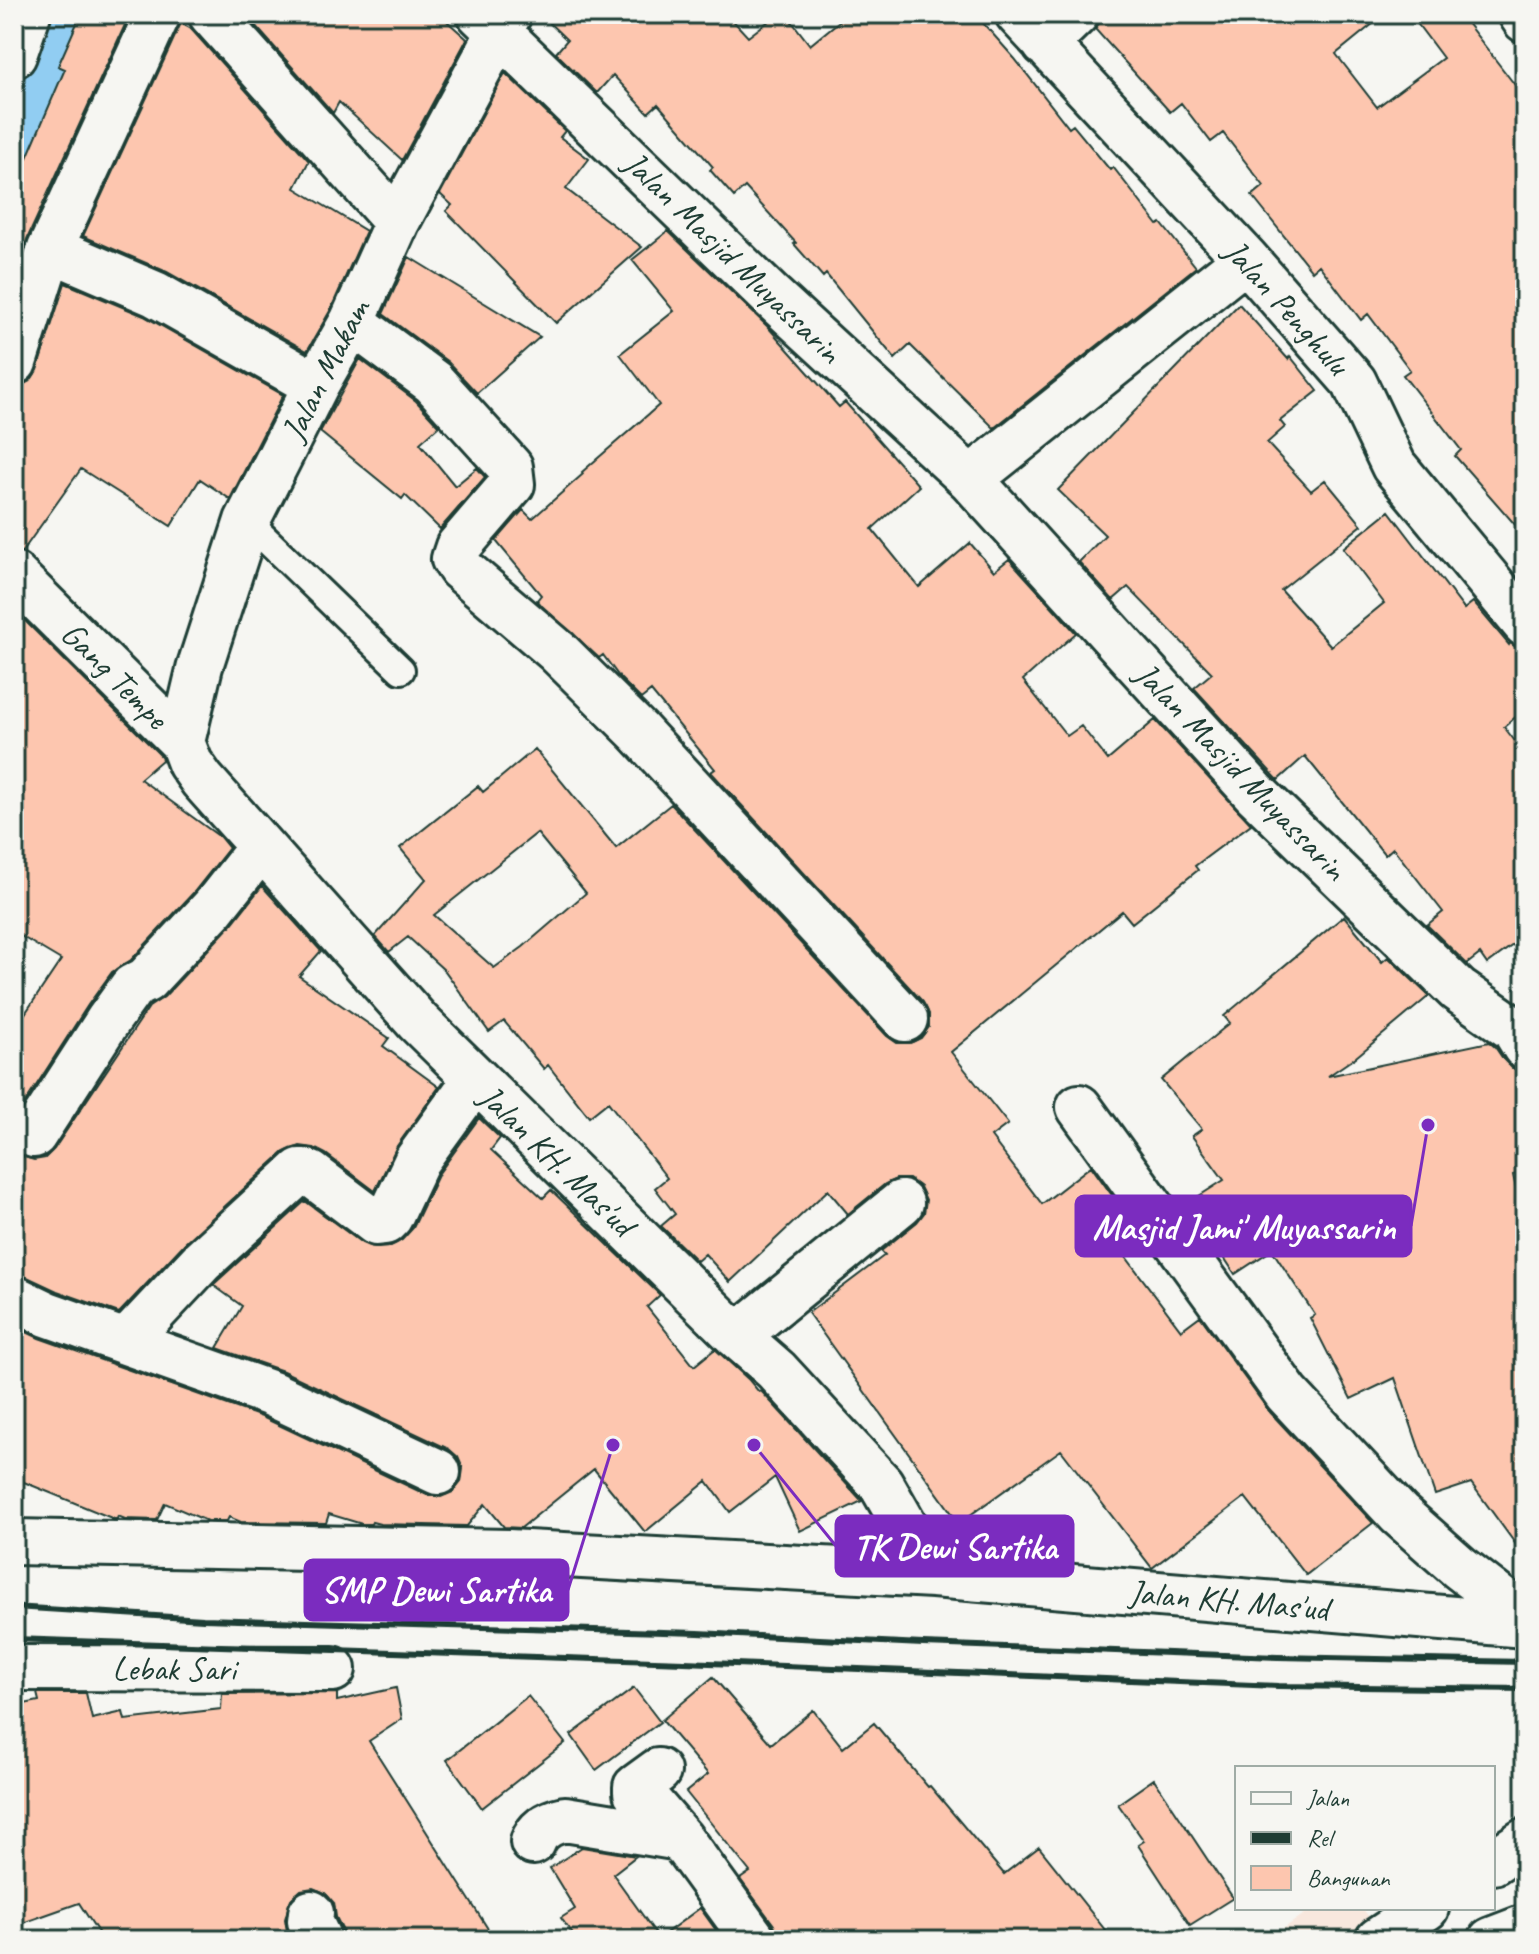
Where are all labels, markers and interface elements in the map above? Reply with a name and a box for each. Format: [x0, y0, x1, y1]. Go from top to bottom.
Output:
street label: Jalan Masjid Muyassarin [613, 140, 852, 373]
street label: Jalan Penghulu [1213, 229, 1361, 386]
street label: Jalan Makam [270, 290, 380, 450]
street label: Gang Tempe [52, 612, 179, 739]
street label: Jalan Masjid Muyassarin [1124, 651, 1357, 890]
street label: Jalan KH. Mas'ud [469, 1074, 647, 1248]
callout: Masjid Jami' Muyassarin [1076, 1196, 1411, 1256]
text: Masjid Jami' Muyassarin [1093, 1204, 1397, 1250]
callout: TK Dewi Sartika [836, 1516, 1073, 1576]
text: TK Dewi Sartika [853, 1524, 1060, 1570]
callout: SMP Dewi Sartika [305, 1560, 568, 1620]
text: SMP Dewi Sartika [321, 1567, 554, 1613]
street label: Jalan KH. Mas'ud [1126, 1570, 1335, 1631]
street label: Lebak Sari [112, 1647, 239, 1690]
legend [1235, 1766, 1495, 1910]
text: Jalan [1306, 1783, 1349, 1813]
text: Rel [1307, 1823, 1336, 1853]
text: Bangunan [1307, 1863, 1391, 1893]

